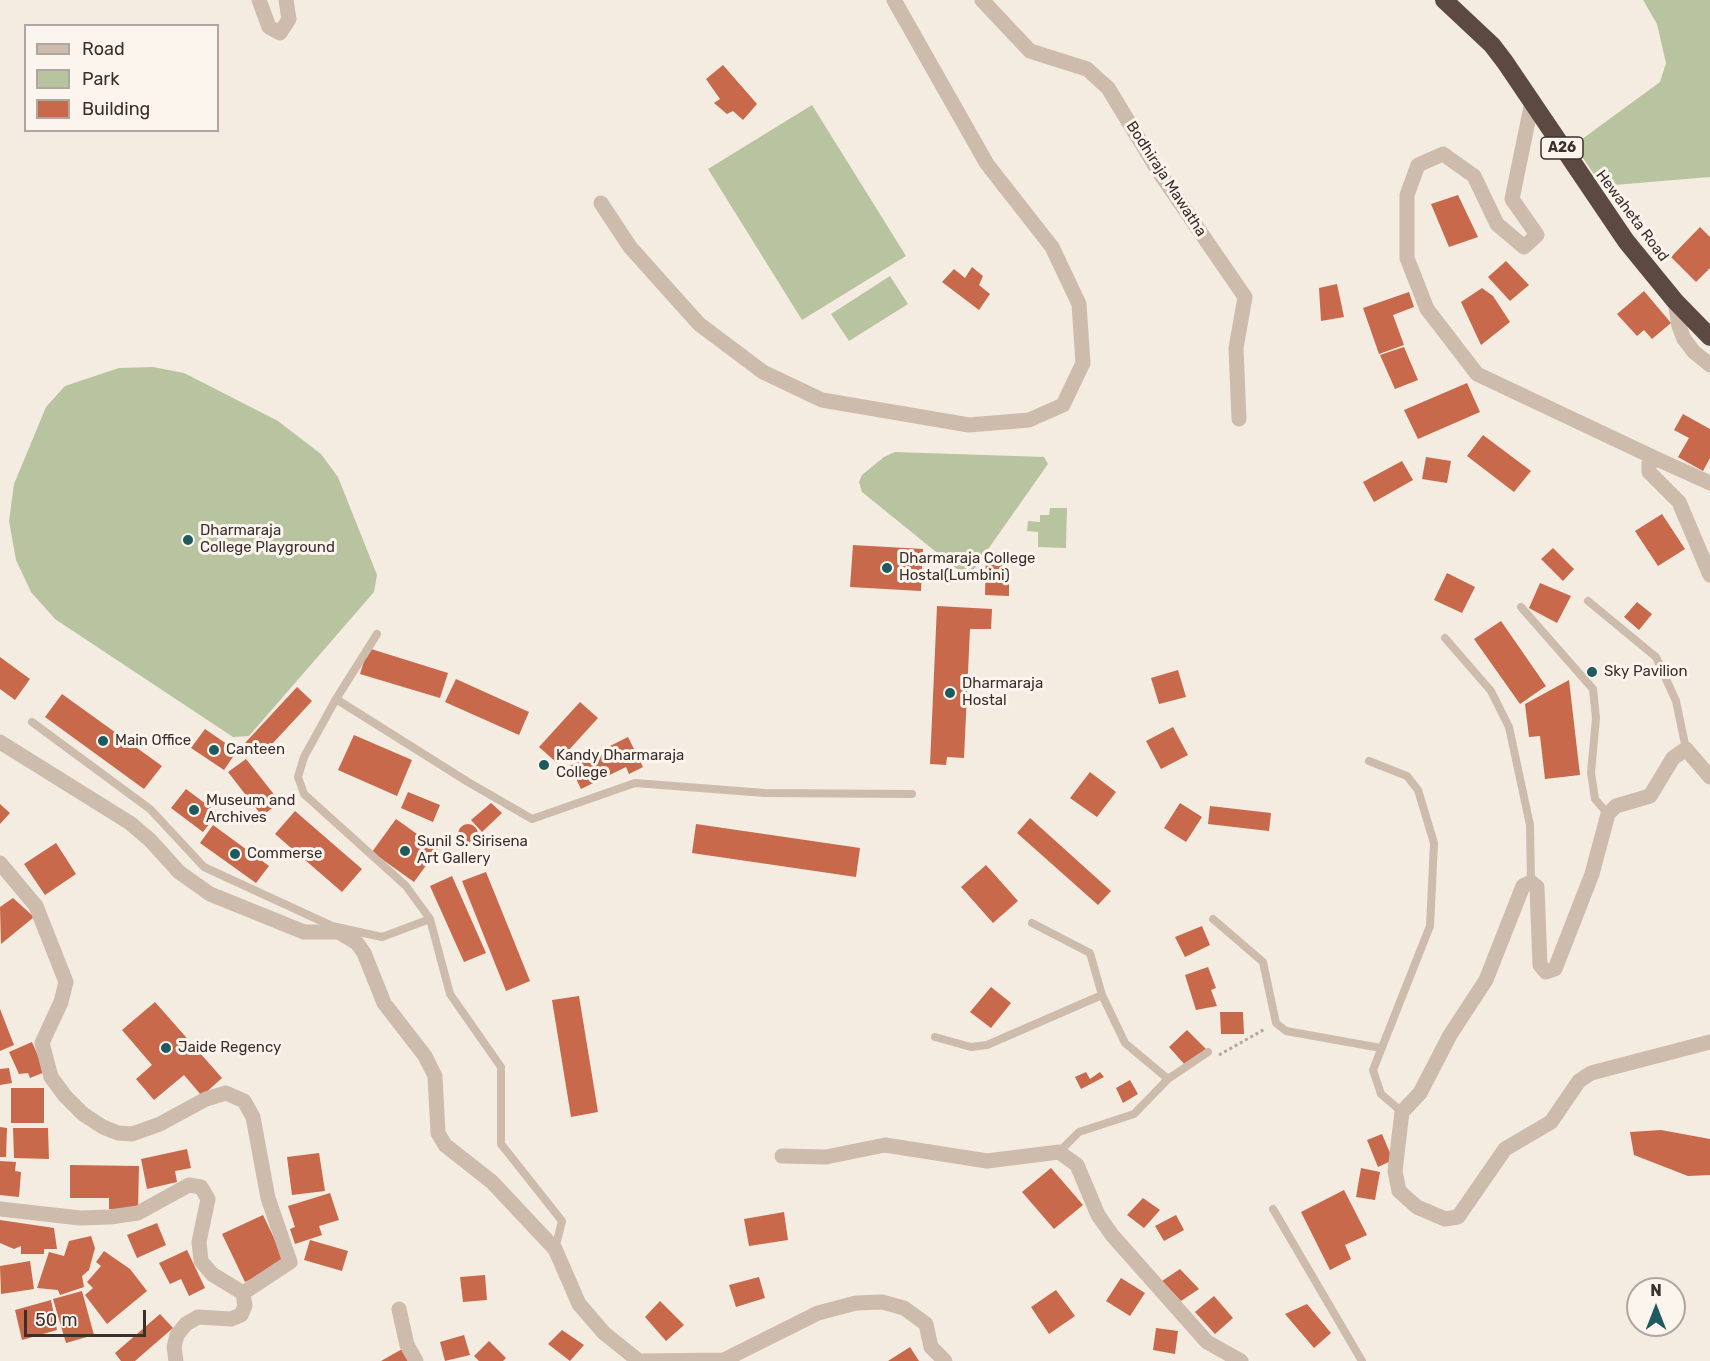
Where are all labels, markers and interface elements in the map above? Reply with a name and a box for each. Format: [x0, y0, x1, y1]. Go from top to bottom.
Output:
legend [24, 24, 219, 132]
text: Road [82, 38, 125, 60]
text: Park [82, 68, 119, 90]
text: Building [82, 98, 150, 120]
street label: Bodhiraja Mawatha [1122, 118, 1210, 240]
road number: A26 [1541, 137, 1583, 159]
street label: Hewaheta Road [1592, 167, 1672, 265]
place label: Dharmaraja College Playground [200, 522, 335, 557]
marker: Dharmaraja College Playground [181, 533, 195, 547]
place label: Dharmaraja College Hostal(Lumbini) [899, 550, 1035, 585]
marker: Dharmaraja College Hostal(Lumbini) [880, 561, 894, 575]
place label: Sky Pavilion [1604, 663, 1688, 681]
marker: Sky Pavilion [1585, 665, 1599, 679]
place label: Dharmaraja Hostal [962, 675, 1043, 710]
marker: Dharmaraja Hostal [943, 686, 957, 700]
place label: Main Office [115, 732, 191, 750]
marker: Main Office [96, 734, 110, 748]
place label: Canteen [226, 741, 285, 759]
marker: Canteen [207, 743, 221, 757]
place label: Kandy Dharmaraja College [556, 747, 684, 782]
marker: Kandy Dharmaraja College [537, 758, 551, 772]
place label: Museum and Archives [206, 792, 295, 827]
marker: Museum and Archives [187, 803, 201, 817]
place label: Sunil S. Sirisena Art Gallery [417, 833, 528, 868]
marker: Sunil S. Sirisena Art Gallery [398, 844, 412, 858]
place label: Commerse [247, 845, 322, 863]
marker: Commerse [228, 847, 242, 861]
place label: Jaide Regency [178, 1039, 281, 1057]
marker: Jaide Regency [159, 1041, 173, 1055]
north arrow [1626, 1277, 1686, 1337]
text: N [1650, 1281, 1662, 1300]
scale bar [27, 1298, 148, 1336]
text: 50 m [35, 1309, 78, 1331]

